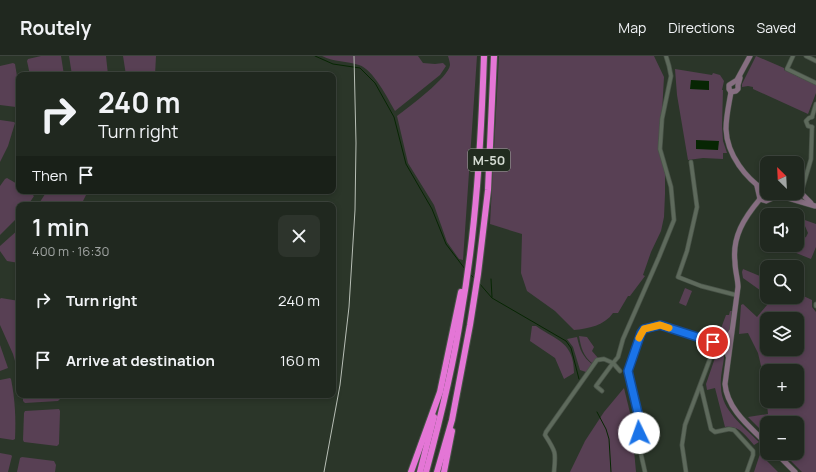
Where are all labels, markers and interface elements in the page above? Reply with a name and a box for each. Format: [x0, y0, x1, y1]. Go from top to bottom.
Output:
text: Routely [20, 15, 91, 41]
text: Map [618, 18, 646, 37]
text: Directions [668, 18, 735, 37]
text: Saved [757, 18, 796, 37]
text: 240 m [98, 83, 180, 121]
icon: right [32, 88, 84, 140]
text: Turn right [98, 119, 179, 143]
road number: M-50 [468, 149, 510, 171]
north arrow [760, 156, 804, 200]
map controls [760, 156, 804, 460]
icon: arrive [75, 164, 97, 186]
text: Then [32, 165, 67, 186]
button: sound [760, 208, 804, 252]
text: 1 min [32, 210, 89, 243]
button: close [278, 215, 320, 257]
text: 400 m · 16:30 [32, 242, 109, 260]
button: search [760, 260, 804, 304]
icon: right [32, 289, 54, 311]
text: Turn right [66, 290, 137, 311]
text: 240 m [278, 290, 320, 311]
button: layers [760, 312, 804, 356]
pin [696, 325, 730, 359]
icon: arrive [702, 331, 724, 353]
icon: arrive [32, 349, 54, 371]
text: Arrive at destination [66, 350, 215, 371]
text: 160 m [280, 350, 320, 371]
button: + [760, 364, 804, 408]
position arrow [618, 412, 660, 454]
button: − [760, 416, 804, 460]

